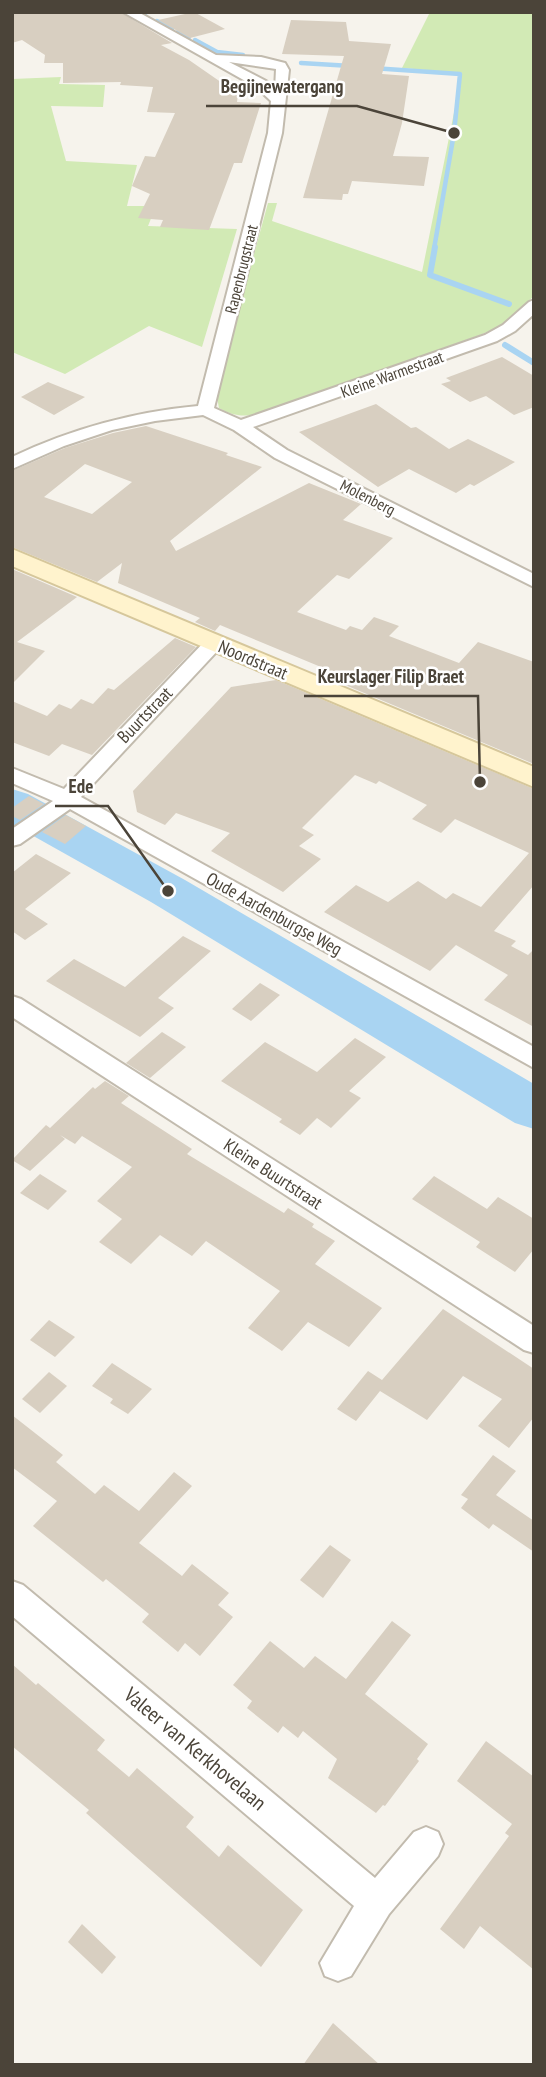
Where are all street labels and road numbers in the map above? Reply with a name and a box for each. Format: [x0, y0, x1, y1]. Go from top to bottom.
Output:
street label: Rapenbrugstraat [220, 222, 262, 316]
street label: Kleine Warmestraat [338, 346, 447, 402]
street label: Molenberg [337, 475, 399, 519]
street label: Noordstraat [215, 635, 291, 684]
street label: Buurtstraat [112, 682, 177, 748]
street label: Oude Aardenburgse Weg [202, 867, 346, 960]
street label: Kleine Buurtstraat [219, 1133, 327, 1214]
street label: Valeer van Kerkhovelaan [118, 1681, 272, 1816]

